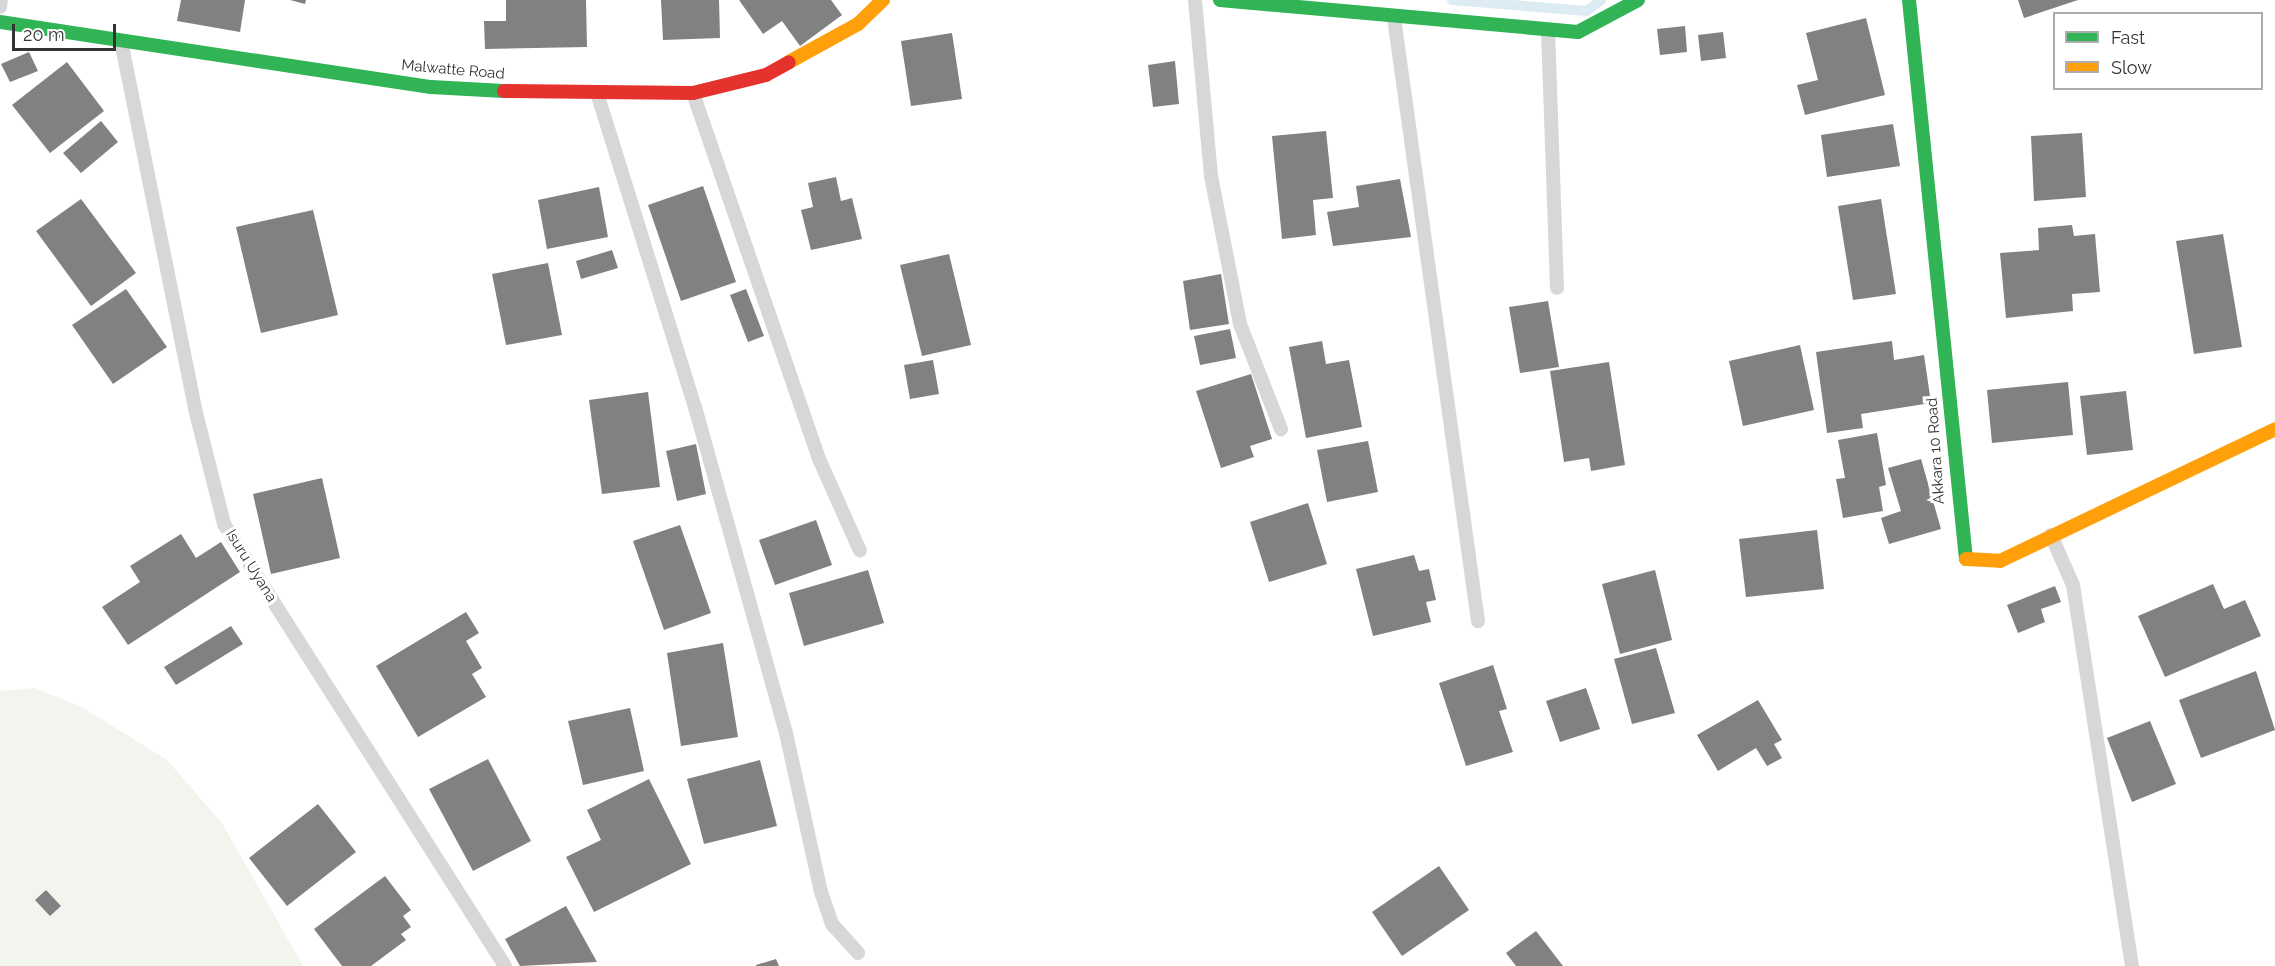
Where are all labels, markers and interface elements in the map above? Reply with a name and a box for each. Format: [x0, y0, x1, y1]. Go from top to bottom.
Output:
scale bar [15, 12, 118, 50]
legend [2053, 12, 2263, 90]
text: 20 m [23, 24, 65, 45]
text: Fast [2111, 27, 2145, 48]
street label: Malwatte Road [401, 57, 505, 83]
text: Slow [2111, 57, 2152, 78]
street label: Akkara 10 Road [1923, 397, 1949, 505]
street label: Isuru Uyana [222, 526, 280, 606]

